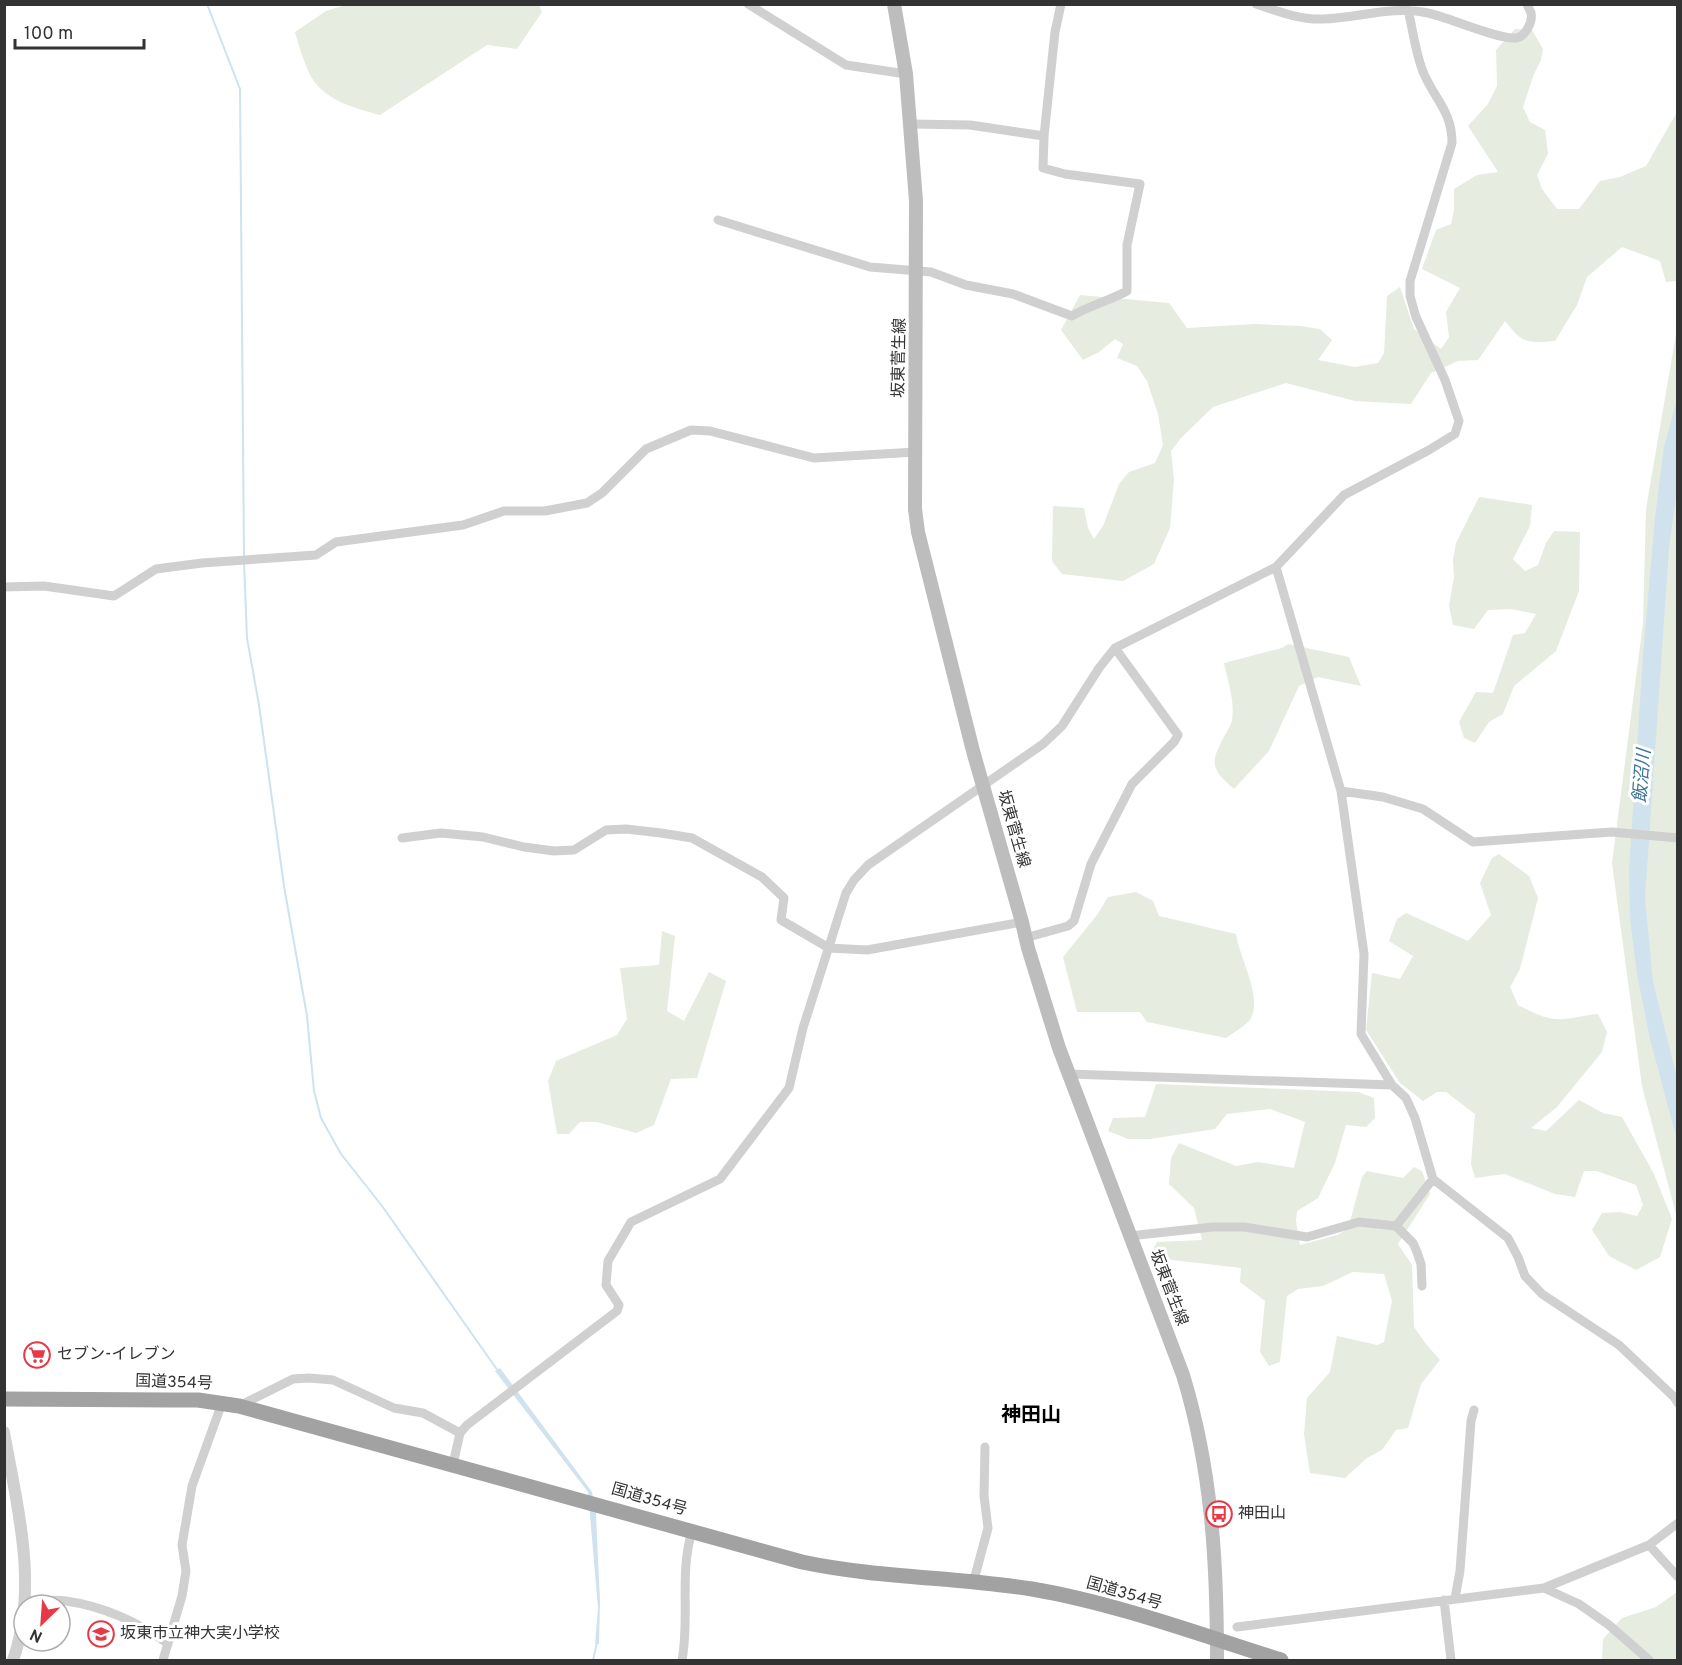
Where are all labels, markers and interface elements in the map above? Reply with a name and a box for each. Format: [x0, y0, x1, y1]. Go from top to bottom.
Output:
scale bar [15, 12, 144, 50]
text: 100 m [24, 23, 73, 46]
street label: 坂東菅生線 [889, 318, 911, 398]
water label: 飯沼川 [1629, 746, 1657, 804]
street label: 坂東菅生線 [992, 788, 1034, 870]
street label: 坂東菅生線 [1144, 1247, 1192, 1329]
supermarket icon: セブン-イレブン [22, 1340, 52, 1370]
place label: セブン-イレブン [57, 1345, 175, 1365]
street label: 国道354号 [135, 1372, 213, 1394]
district label: 神田山 [1001, 1403, 1061, 1429]
street label: 国道354号 [609, 1480, 689, 1520]
bus stop icon: 神田山 [1204, 1499, 1234, 1529]
place label: 神田山 [1238, 1504, 1286, 1524]
street label: 国道354号 [1084, 1574, 1164, 1614]
north arrow [12, 1593, 72, 1653]
school or university icon: 坂東市立神大実小学校 [86, 1619, 116, 1649]
text: N [27, 1623, 46, 1646]
place label: 坂東市立神大実小学校 [120, 1624, 280, 1644]

